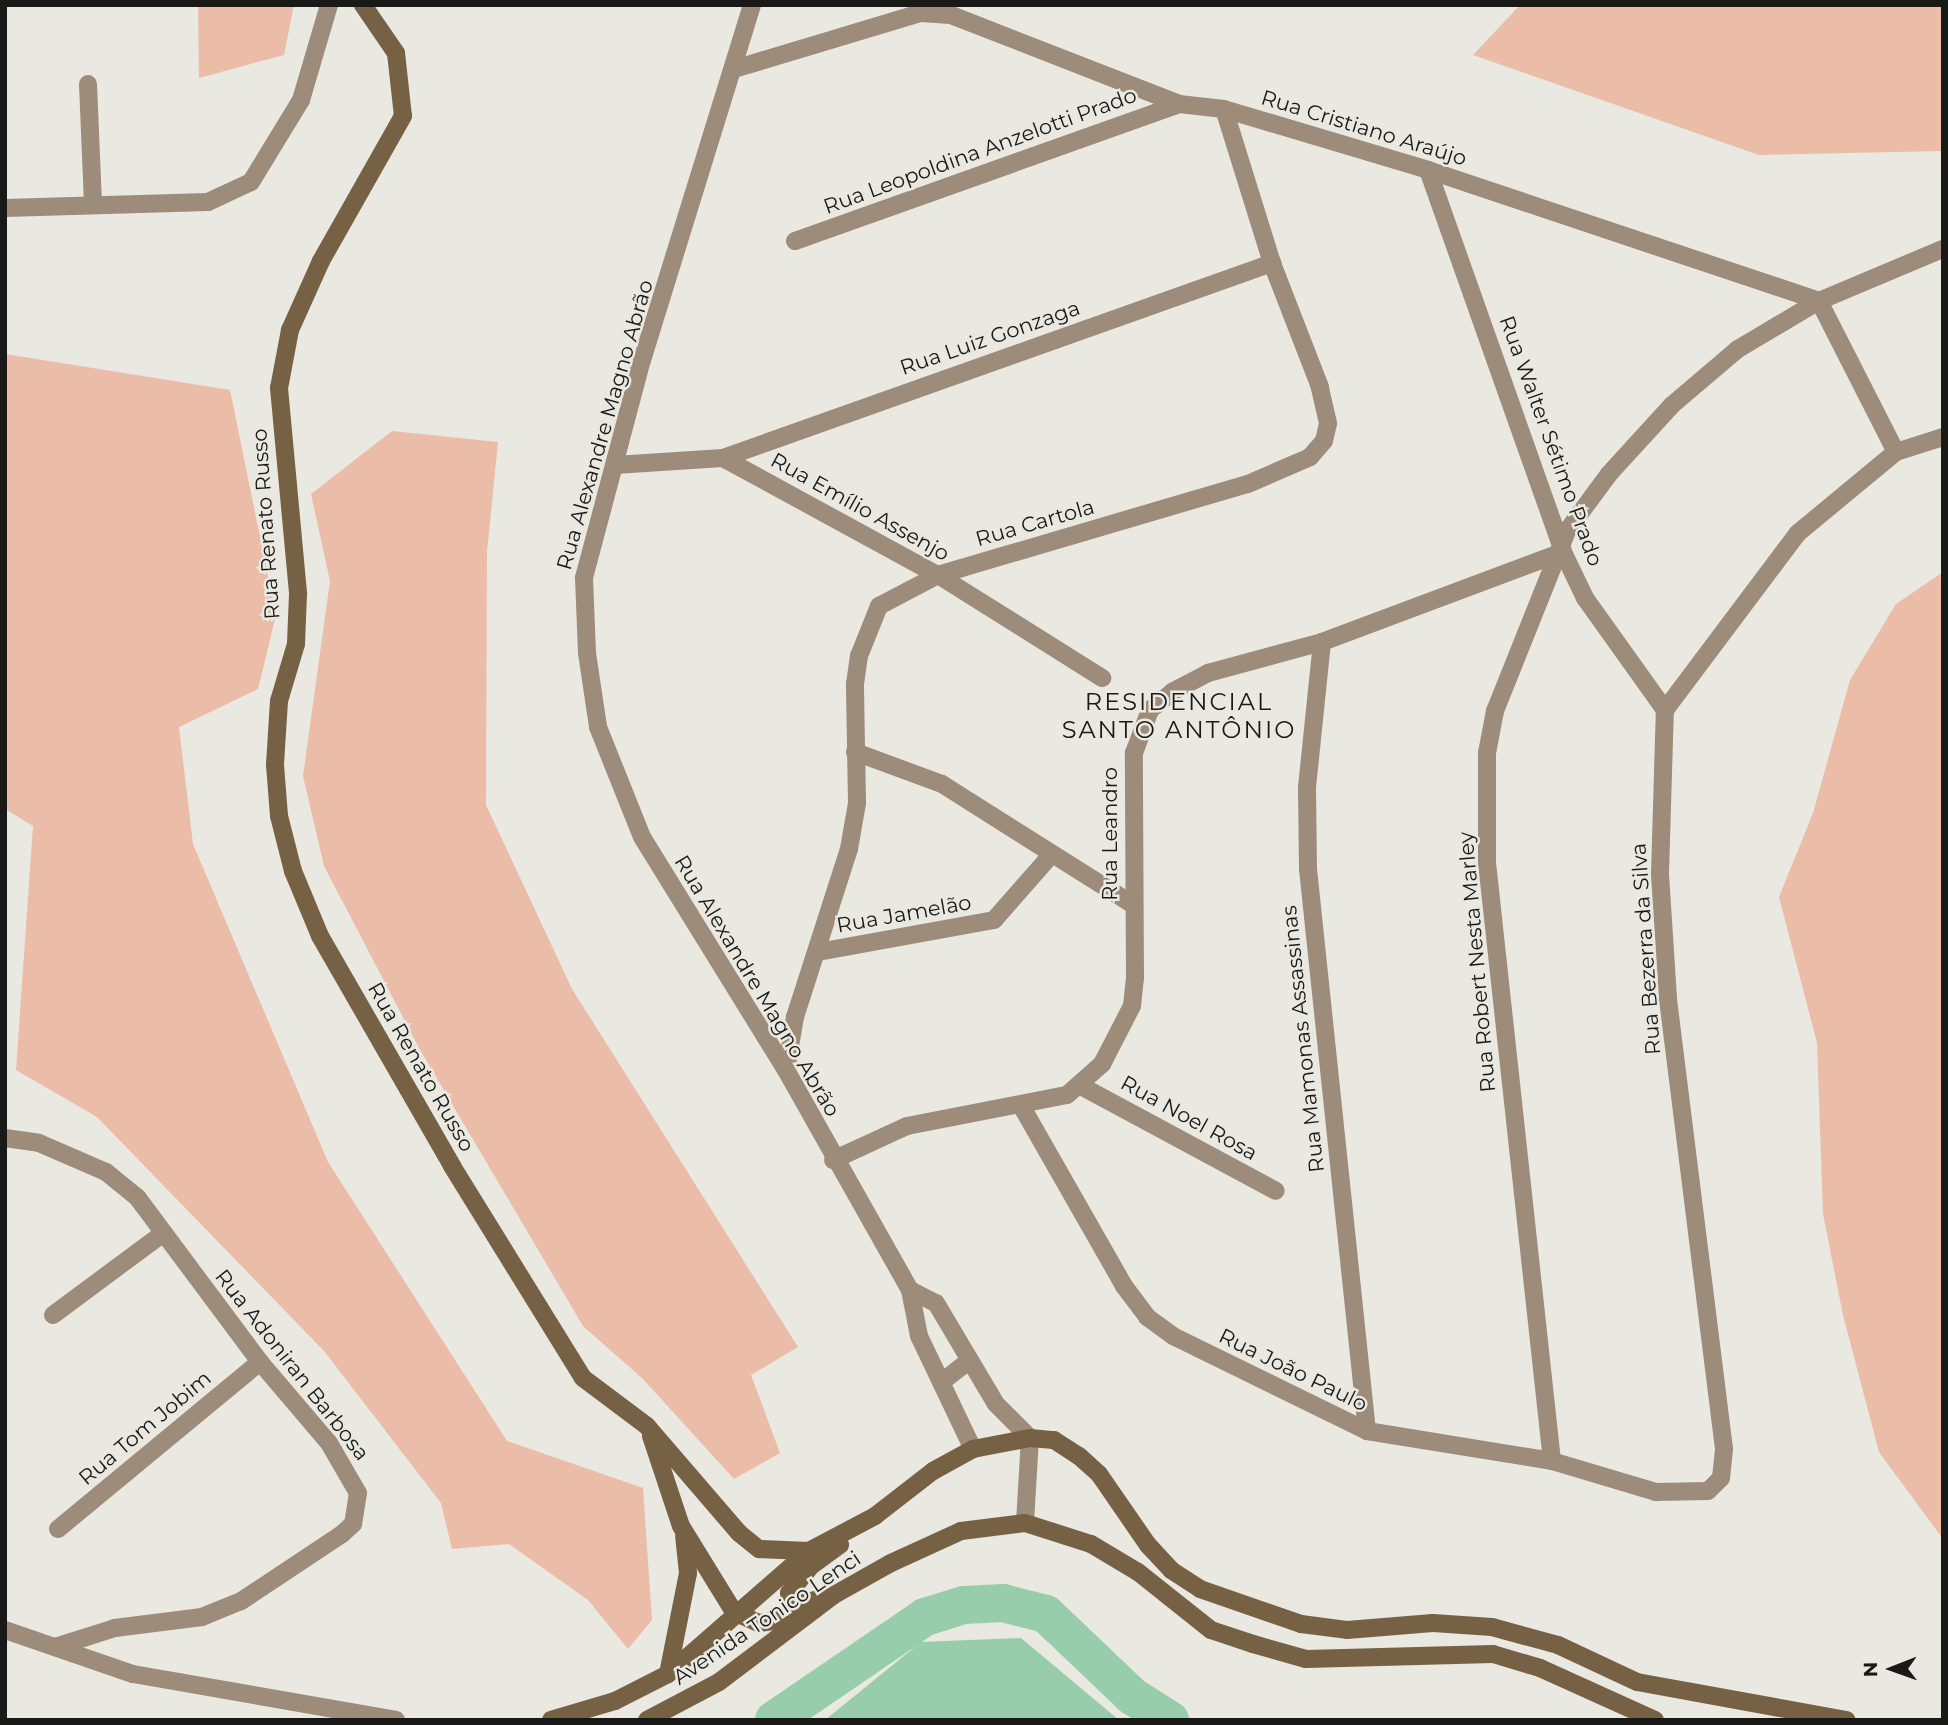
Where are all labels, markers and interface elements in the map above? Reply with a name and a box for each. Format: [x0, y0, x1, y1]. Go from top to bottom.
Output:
street label: Rua Leopoldina Anzelotti Prado [820, 82, 1140, 220]
street label: Rua Cristiano Araújo [1258, 85, 1470, 171]
street label: Rua Alexandre Magno Abrão [551, 277, 659, 573]
street label: Rua Luiz Gonzaga [897, 295, 1083, 381]
street label: Rua Walter Sétimo Prado [1494, 312, 1608, 570]
street label: Rua Renato Russo [247, 428, 285, 620]
street label: Rua Emílio Assenjo [766, 447, 954, 567]
street label: Rua Cartola [973, 494, 1097, 552]
district label: RESIDENCIAL SANTO ANTÔNIO [1063, 688, 1295, 744]
street label: Rua Leandro [1097, 767, 1123, 901]
street label: Rua Robert Nesta Marley [1453, 831, 1501, 1093]
street label: Rua Bezerra da Silva [1626, 842, 1666, 1056]
street label: Rua Alexandre Magno Abrão [669, 851, 845, 1121]
street label: Rua Jamelão [835, 890, 973, 938]
street label: Rua Mamonas Assassinas [1276, 904, 1330, 1174]
street label: Rua Renato Russo [362, 978, 480, 1156]
street label: Rua Noel Rosa [1116, 1070, 1262, 1166]
street label: Rua Adoniran Barbosa [210, 1264, 374, 1466]
street label: Rua João Paulo [1215, 1323, 1371, 1417]
street label: Rua Tom Jobim [74, 1365, 216, 1491]
street label: Avenida Tonico Lenci [668, 1546, 866, 1690]
north arrow [1857, 1634, 1927, 1704]
text: N [1859, 1662, 1882, 1677]

